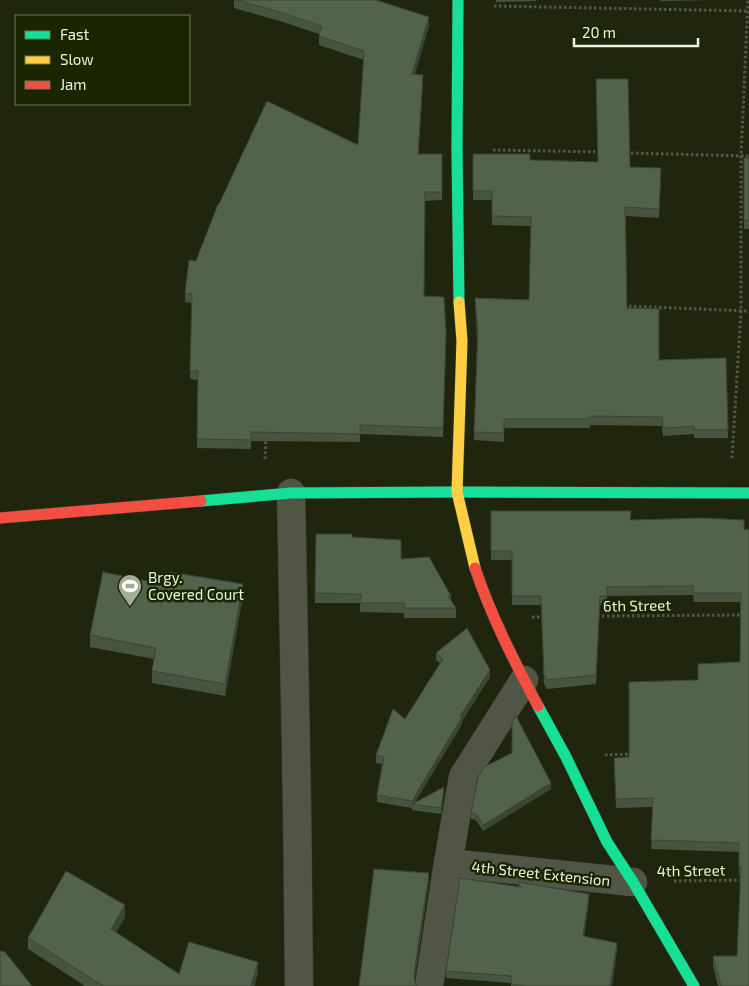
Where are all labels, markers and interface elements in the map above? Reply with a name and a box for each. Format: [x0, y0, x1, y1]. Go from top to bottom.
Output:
legend [15, 15, 190, 105]
scale bar [574, 15, 698, 47]
text: 20 m [582, 23, 616, 41]
text: Fast [60, 25, 90, 43]
text: Slow [60, 50, 94, 68]
text: Jam [60, 75, 86, 93]
place label: Brgy. Covered Court [148, 568, 244, 603]
sports icon: Brgy. Covered Court [117, 573, 143, 607]
street label: 6th Street [603, 595, 671, 615]
street label: 4th Street Extension [471, 857, 611, 889]
street label: 4th Street [657, 860, 726, 880]

